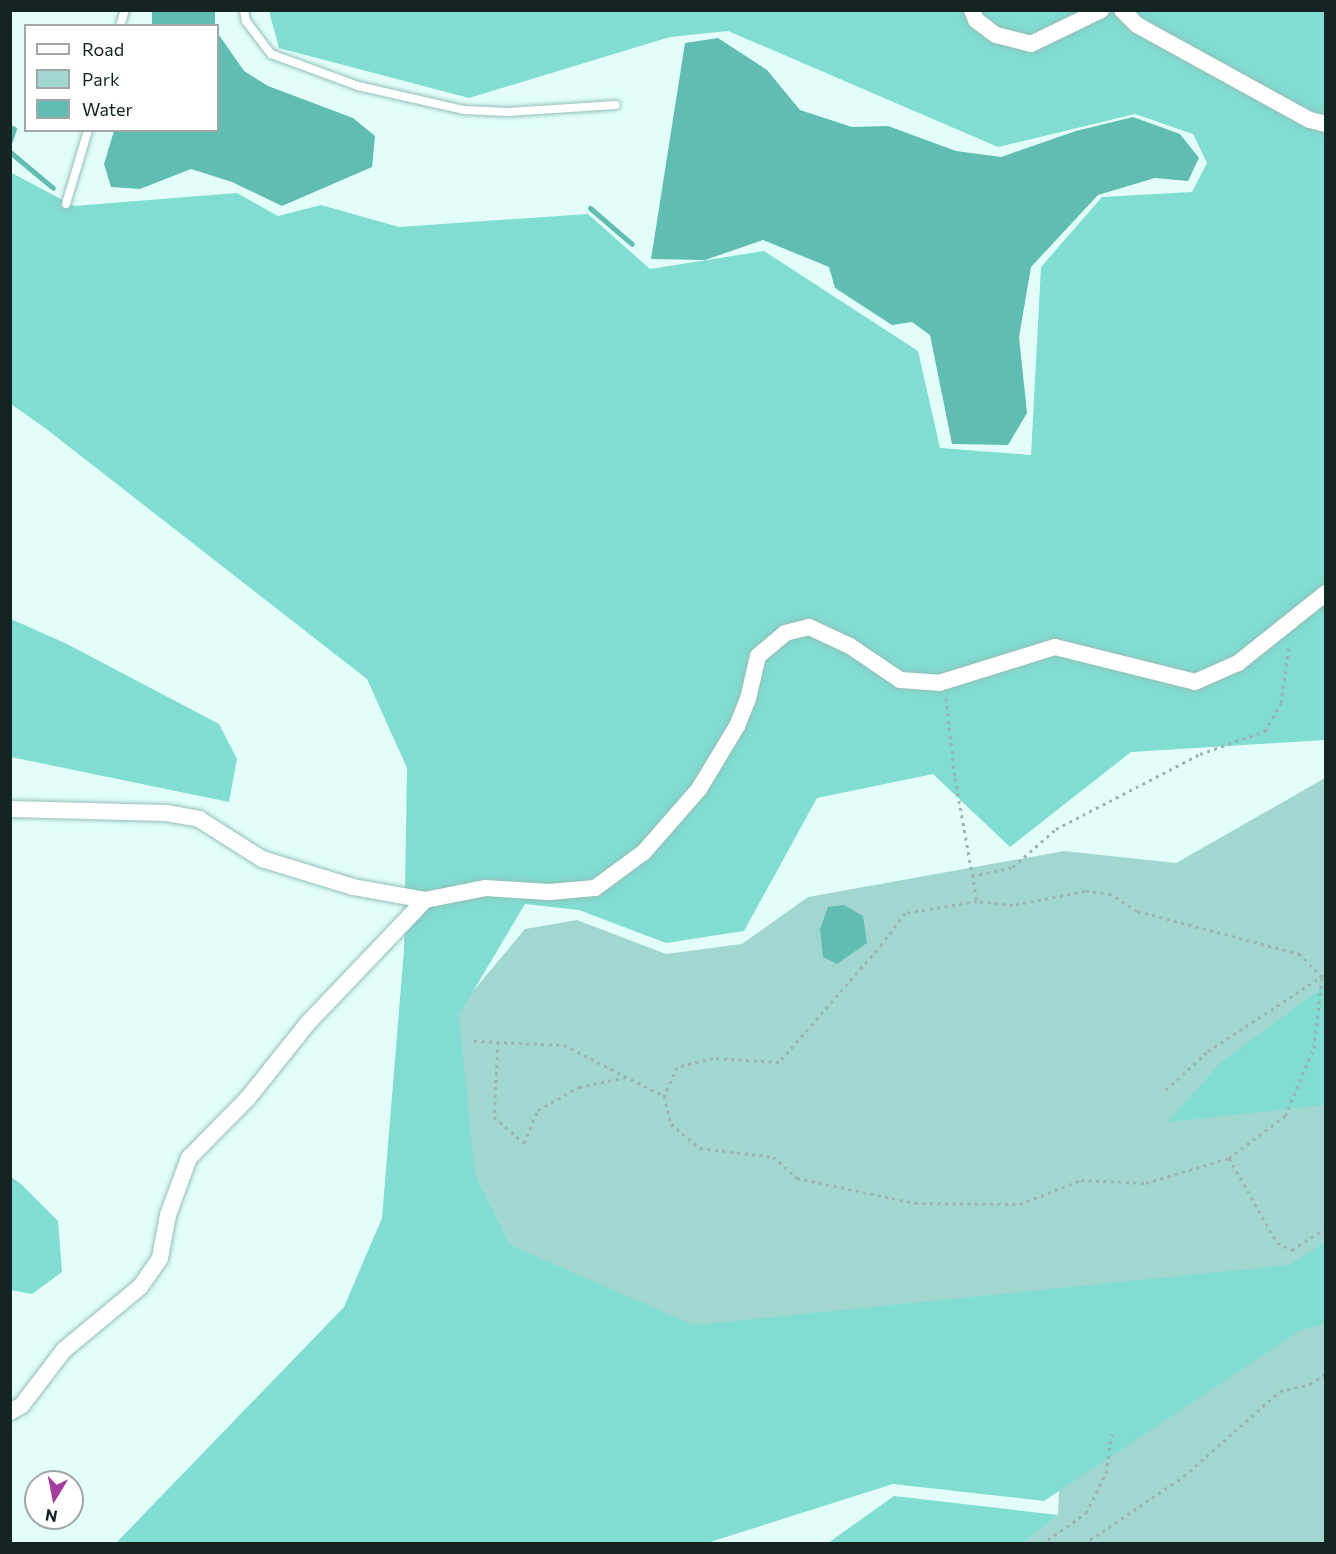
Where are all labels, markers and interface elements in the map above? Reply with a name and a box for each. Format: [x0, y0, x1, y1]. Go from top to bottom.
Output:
legend [24, 24, 219, 132]
text: Road [82, 38, 124, 60]
text: Park [82, 68, 120, 90]
text: Water [82, 98, 133, 120]
north arrow [24, 1470, 84, 1530]
text: N [44, 1506, 59, 1527]

